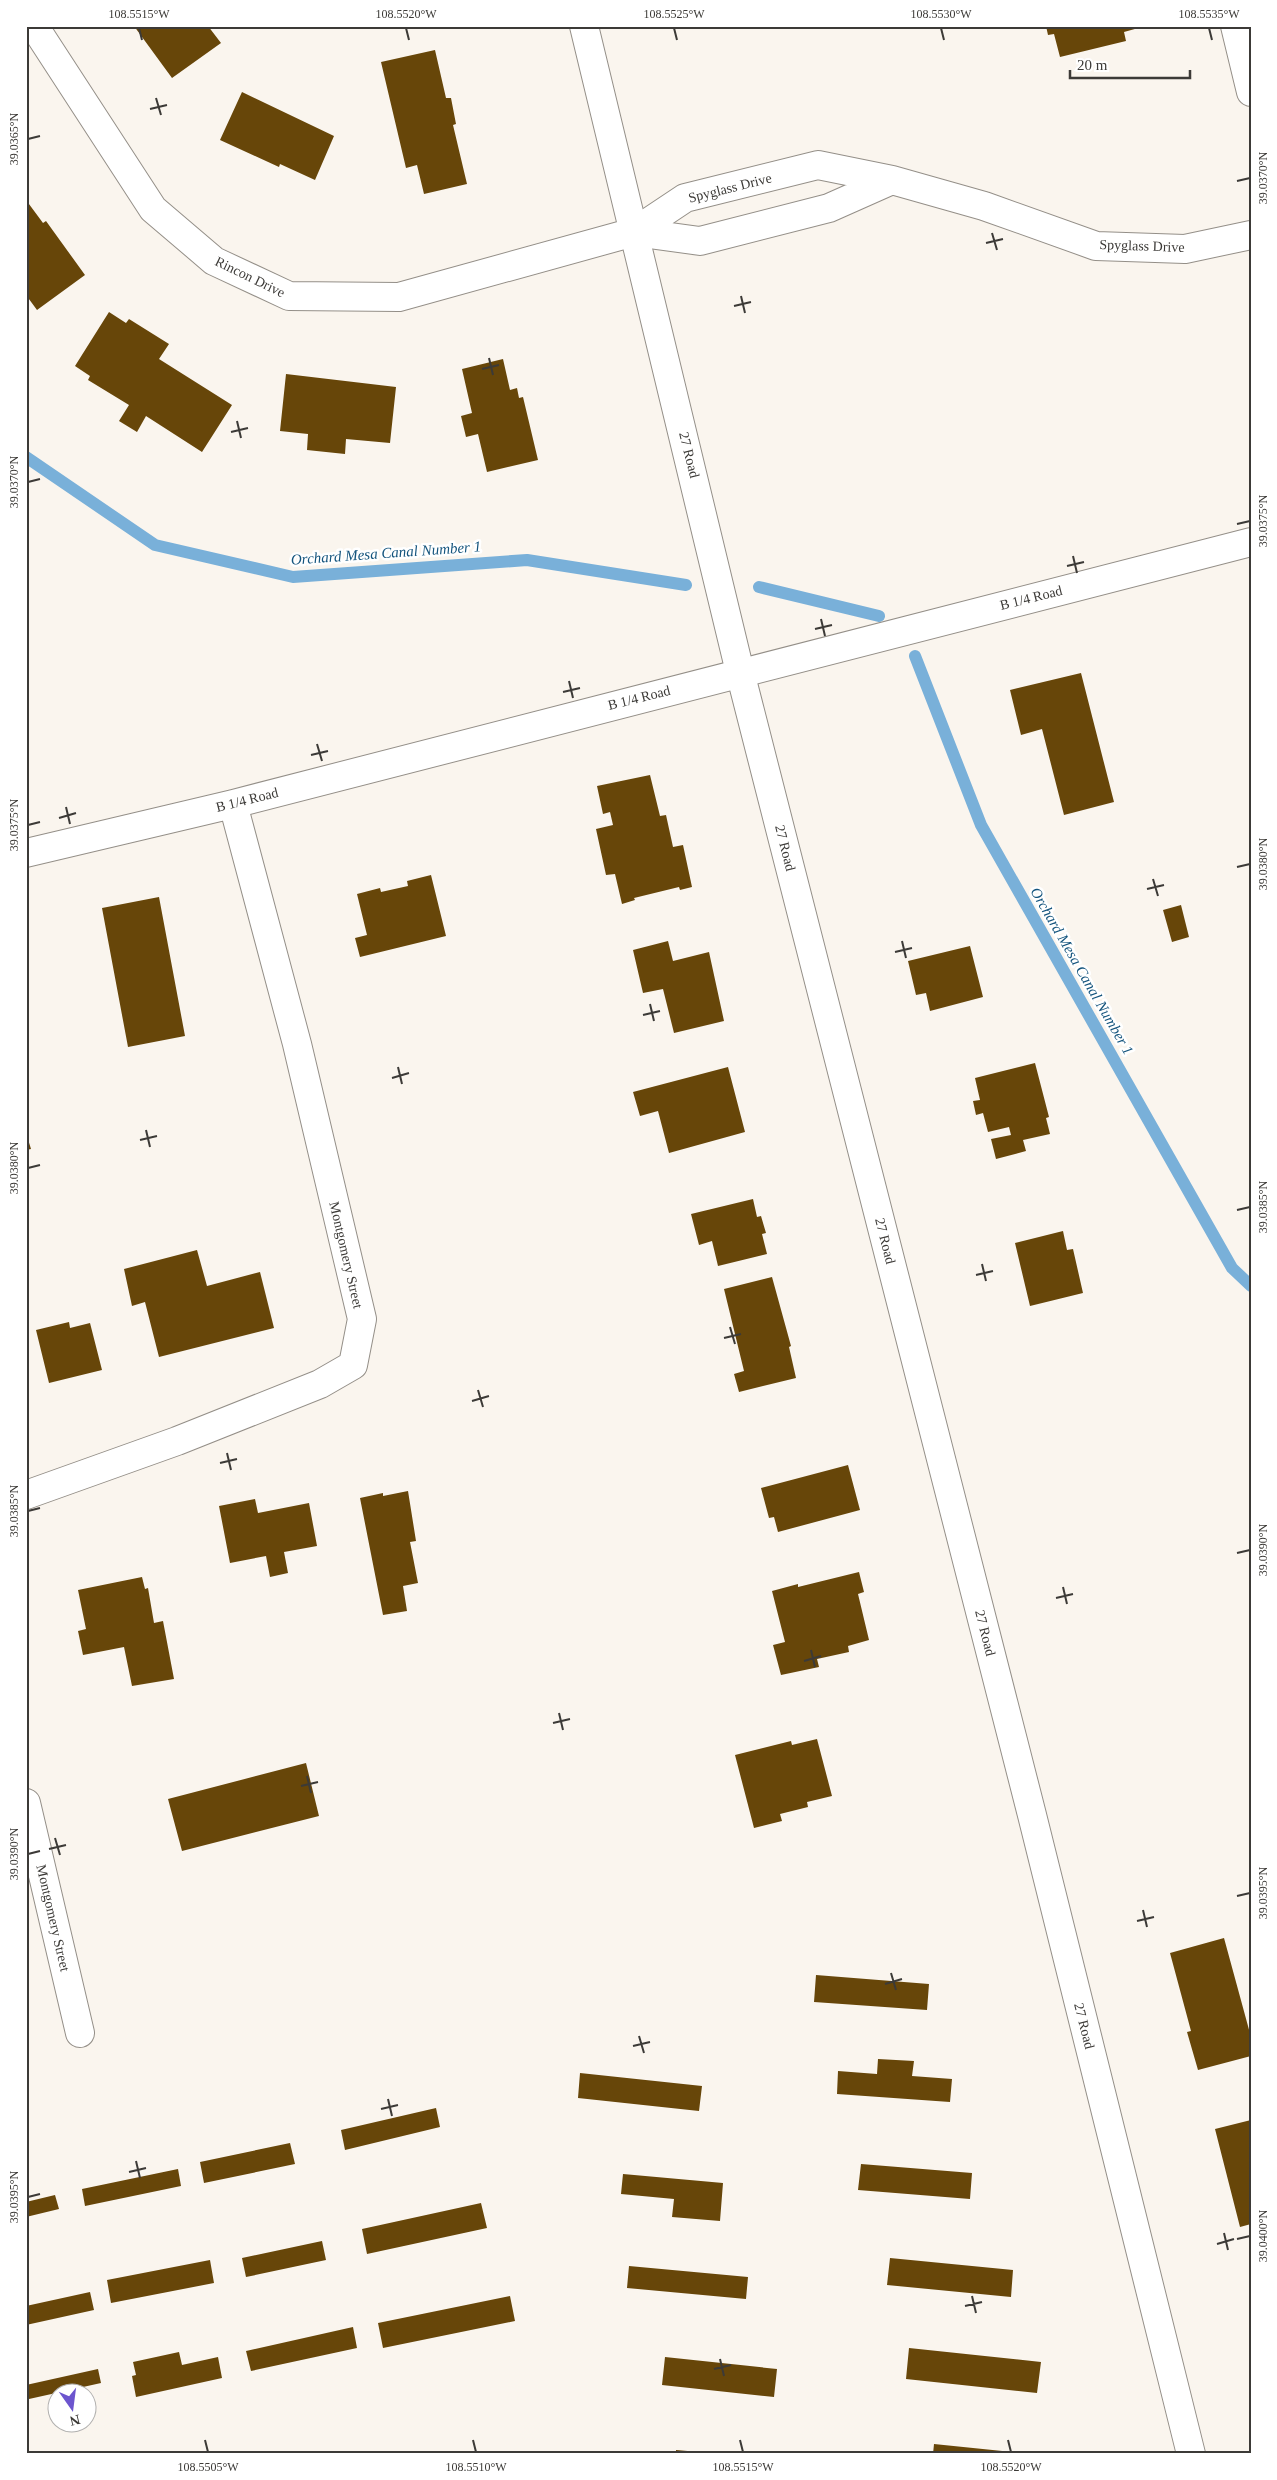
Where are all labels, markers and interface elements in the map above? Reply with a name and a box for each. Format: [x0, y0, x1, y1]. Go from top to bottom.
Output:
text: 108.5515°W [108, 7, 170, 21]
text: 108.5520°W [375, 7, 437, 21]
text: 108.5525°W [643, 7, 705, 21]
text: 108.5530°W [910, 7, 972, 21]
text: 108.5535°W [1178, 7, 1240, 21]
scale bar [1070, 48, 1190, 80]
text: 20 m [1077, 57, 1108, 73]
text: 39.0365°N [7, 112, 21, 165]
text: 39.0370°N [1256, 151, 1270, 204]
street label: Spyglass Drive [687, 170, 773, 206]
street label: Spyglass Drive [1099, 237, 1185, 255]
street label: Rincon Drive [213, 254, 287, 300]
street label: 27 Road [676, 430, 702, 480]
text: 39.0370°N [7, 455, 21, 508]
text: 39.0375°N [1256, 494, 1270, 547]
water label: Orchard Mesa Canal Number 1 [290, 538, 482, 568]
street label: B 1/4 Road [998, 583, 1064, 613]
street label: B 1/4 Road [606, 683, 672, 713]
street label: B 1/4 Road [214, 785, 280, 815]
text: 39.0375°N [7, 798, 21, 851]
street label: 27 Road [772, 823, 798, 873]
text: 39.0380°N [1256, 837, 1270, 890]
water label: Orchard Mesa Canal Number 1 [1027, 884, 1137, 1058]
text: 39.0380°N [7, 1141, 21, 1194]
text: 39.0385°N [1256, 1180, 1270, 1233]
street label: Montgomery Street [326, 1200, 366, 1310]
street label: 27 Road [872, 1216, 898, 1266]
text: 39.0385°N [7, 1484, 21, 1537]
text: 39.0390°N [1256, 1523, 1270, 1576]
street label: 27 Road [972, 1608, 998, 1658]
text: 39.0390°N [7, 1827, 21, 1880]
street label: Montgomery Street [33, 1863, 73, 1973]
text: 39.0395°N [1256, 1866, 1270, 1919]
street label: 27 Road [1071, 2001, 1097, 2051]
text: 39.0395°N [7, 2170, 21, 2223]
text: 39.0400°N [1256, 2209, 1270, 2262]
north arrow [48, 2382, 98, 2432]
text: N [68, 2412, 82, 2429]
text: 108.5505°W [177, 2460, 239, 2474]
text: 108.5510°W [445, 2460, 507, 2474]
text: 108.5515°W [712, 2460, 774, 2474]
text: 108.5520°W [980, 2460, 1042, 2474]

